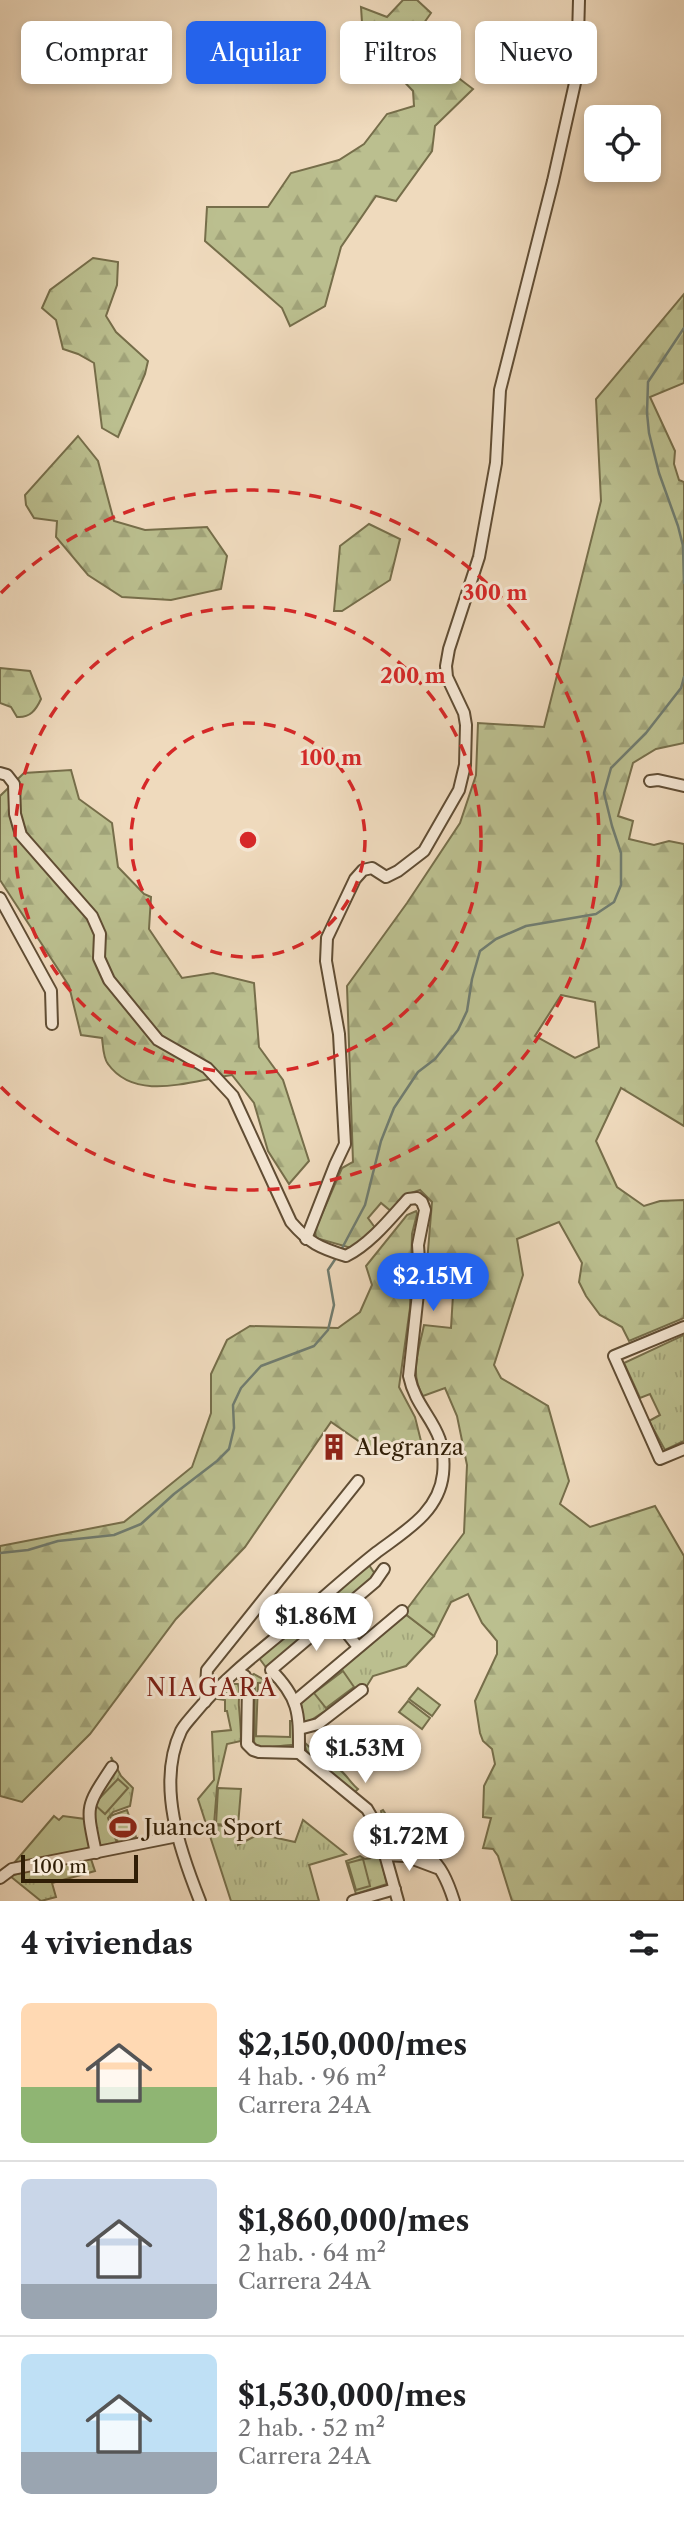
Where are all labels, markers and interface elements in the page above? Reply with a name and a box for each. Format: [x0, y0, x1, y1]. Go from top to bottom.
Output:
chip: Comprar [21, 21, 172, 84]
chip: Alquilar [186, 21, 326, 84]
chip: Filtros [340, 21, 461, 84]
chip: Nuevo [475, 21, 597, 84]
map controls [584, 105, 661, 182]
button: locate [584, 105, 661, 182]
text: 300 m [463, 580, 527, 605]
text: 200 m [380, 663, 446, 688]
text: 100 m [300, 745, 362, 770]
centre of rings [236, 828, 260, 852]
pin: $2.15M [376, 1254, 490, 1313]
text: $2.15M [393, 1262, 473, 1290]
building icon: Alegranza [319, 1432, 349, 1462]
place label: Alegranza [354, 1433, 465, 1461]
pin: $1.86M [259, 1594, 373, 1653]
text: $1.86M [275, 1602, 357, 1630]
district label: NIAGARA [146, 1673, 278, 1702]
pin: $1.53M [308, 1726, 422, 1785]
text: $1.53M [325, 1734, 405, 1762]
sports icon: Juanca Sport [108, 1812, 138, 1842]
place label: Juanca Sport [141, 1813, 282, 1841]
pin: $1.72M [352, 1814, 466, 1873]
text: $1.72M [369, 1822, 449, 1850]
scale bar [21, 1852, 138, 1884]
text: 100 m [32, 1855, 87, 1878]
icon: filters [625, 1924, 663, 1962]
text: 4 viviendas [21, 1925, 193, 1962]
text: $2,150,000/mes [238, 2026, 467, 2063]
icon: home [77, 2031, 161, 2115]
text: 4 hab. · 96 m² [238, 2063, 386, 2091]
text: Carrera 24A [238, 2091, 371, 2119]
text: $1,860,000/mes [238, 2202, 469, 2239]
icon: home [77, 2207, 161, 2291]
text: 2 hab. · 64 m² [238, 2239, 386, 2267]
text: Carrera 24A [238, 2267, 371, 2295]
text: $1,530,000/mes [238, 2377, 466, 2414]
icon: home [77, 2382, 161, 2466]
text: 2 hab. · 52 m² [238, 2414, 385, 2442]
text: Carrera 24A [238, 2442, 371, 2470]

